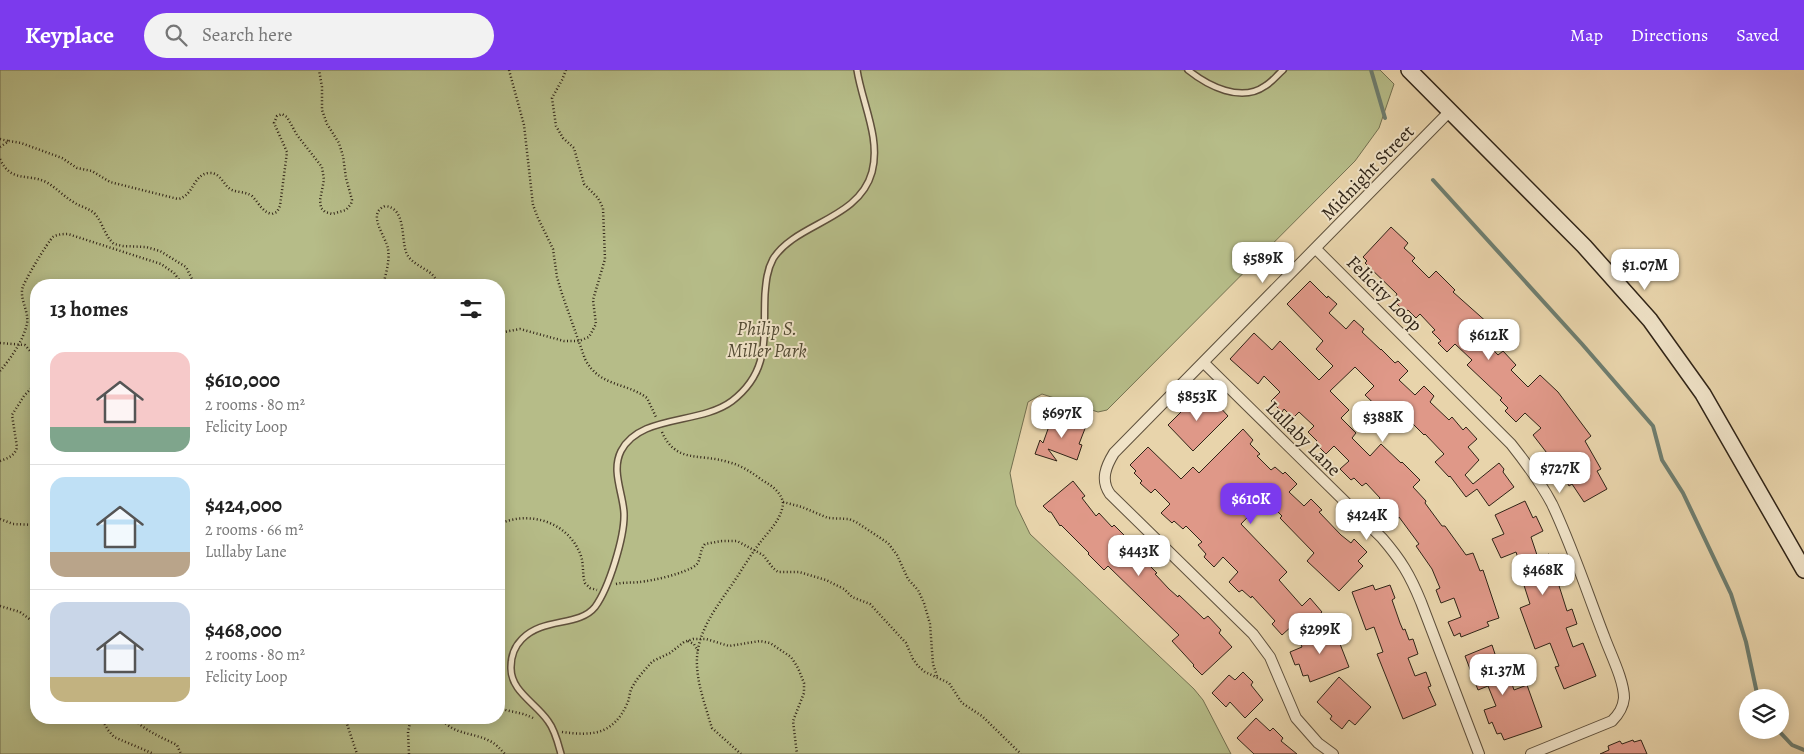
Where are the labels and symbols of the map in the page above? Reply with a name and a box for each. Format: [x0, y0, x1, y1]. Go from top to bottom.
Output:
street label: Midnight Street [1315, 119, 1420, 226]
pin: $589K [1228, 242, 1298, 284]
pin: $1.07M [1604, 248, 1686, 291]
street label: Felicity Loop [1340, 250, 1428, 338]
park label: Philip S. Miller Park [727, 316, 807, 364]
pin: $612K [1454, 318, 1524, 361]
pin: $853K [1162, 380, 1232, 422]
street label: Lullaby Lane [1260, 395, 1347, 482]
pin: $697K [1027, 396, 1097, 439]
pin: $388K [1348, 400, 1418, 443]
pin: $727K [1525, 452, 1595, 494]
pin: $610K [1216, 482, 1286, 525]
pin: $424K [1332, 498, 1402, 541]
pin: $443K [1104, 534, 1174, 577]
pin: $468K [1508, 554, 1578, 596]
pin: $299K [1285, 612, 1355, 655]
pin: $1.37M [1462, 654, 1544, 696]

